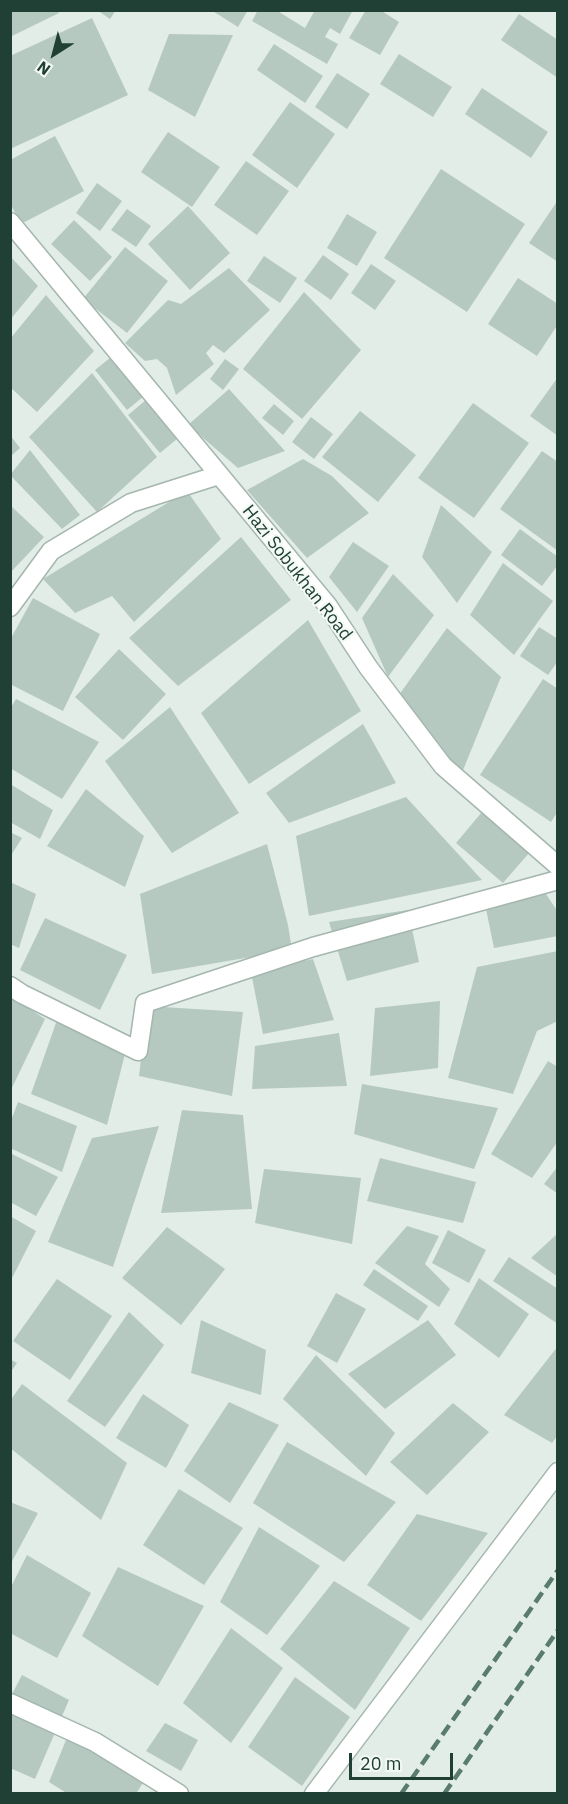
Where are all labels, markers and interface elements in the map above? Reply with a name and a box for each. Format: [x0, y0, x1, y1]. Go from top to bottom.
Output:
north arrow [24, 24, 84, 84]
text: N [33, 57, 54, 80]
street label: Hazi Sobukhan Road [237, 501, 357, 645]
scale bar [352, 1741, 456, 1779]
text: 20 m [360, 1752, 402, 1775]

